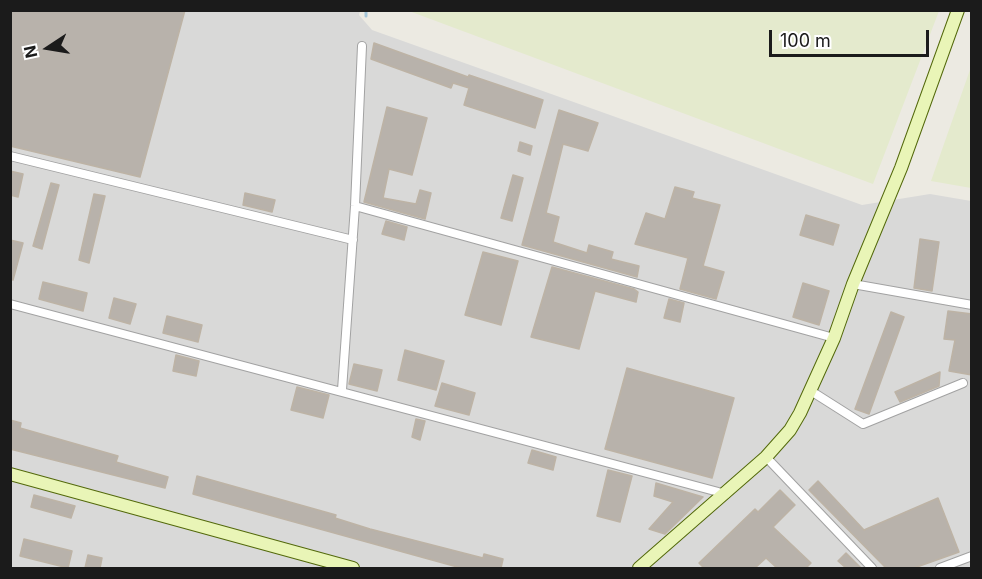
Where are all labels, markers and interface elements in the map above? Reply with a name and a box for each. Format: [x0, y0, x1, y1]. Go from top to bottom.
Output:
north arrow [18, 18, 78, 78]
scale bar [772, 18, 932, 56]
text: 100 m [780, 30, 831, 51]
text: N [19, 44, 41, 60]

